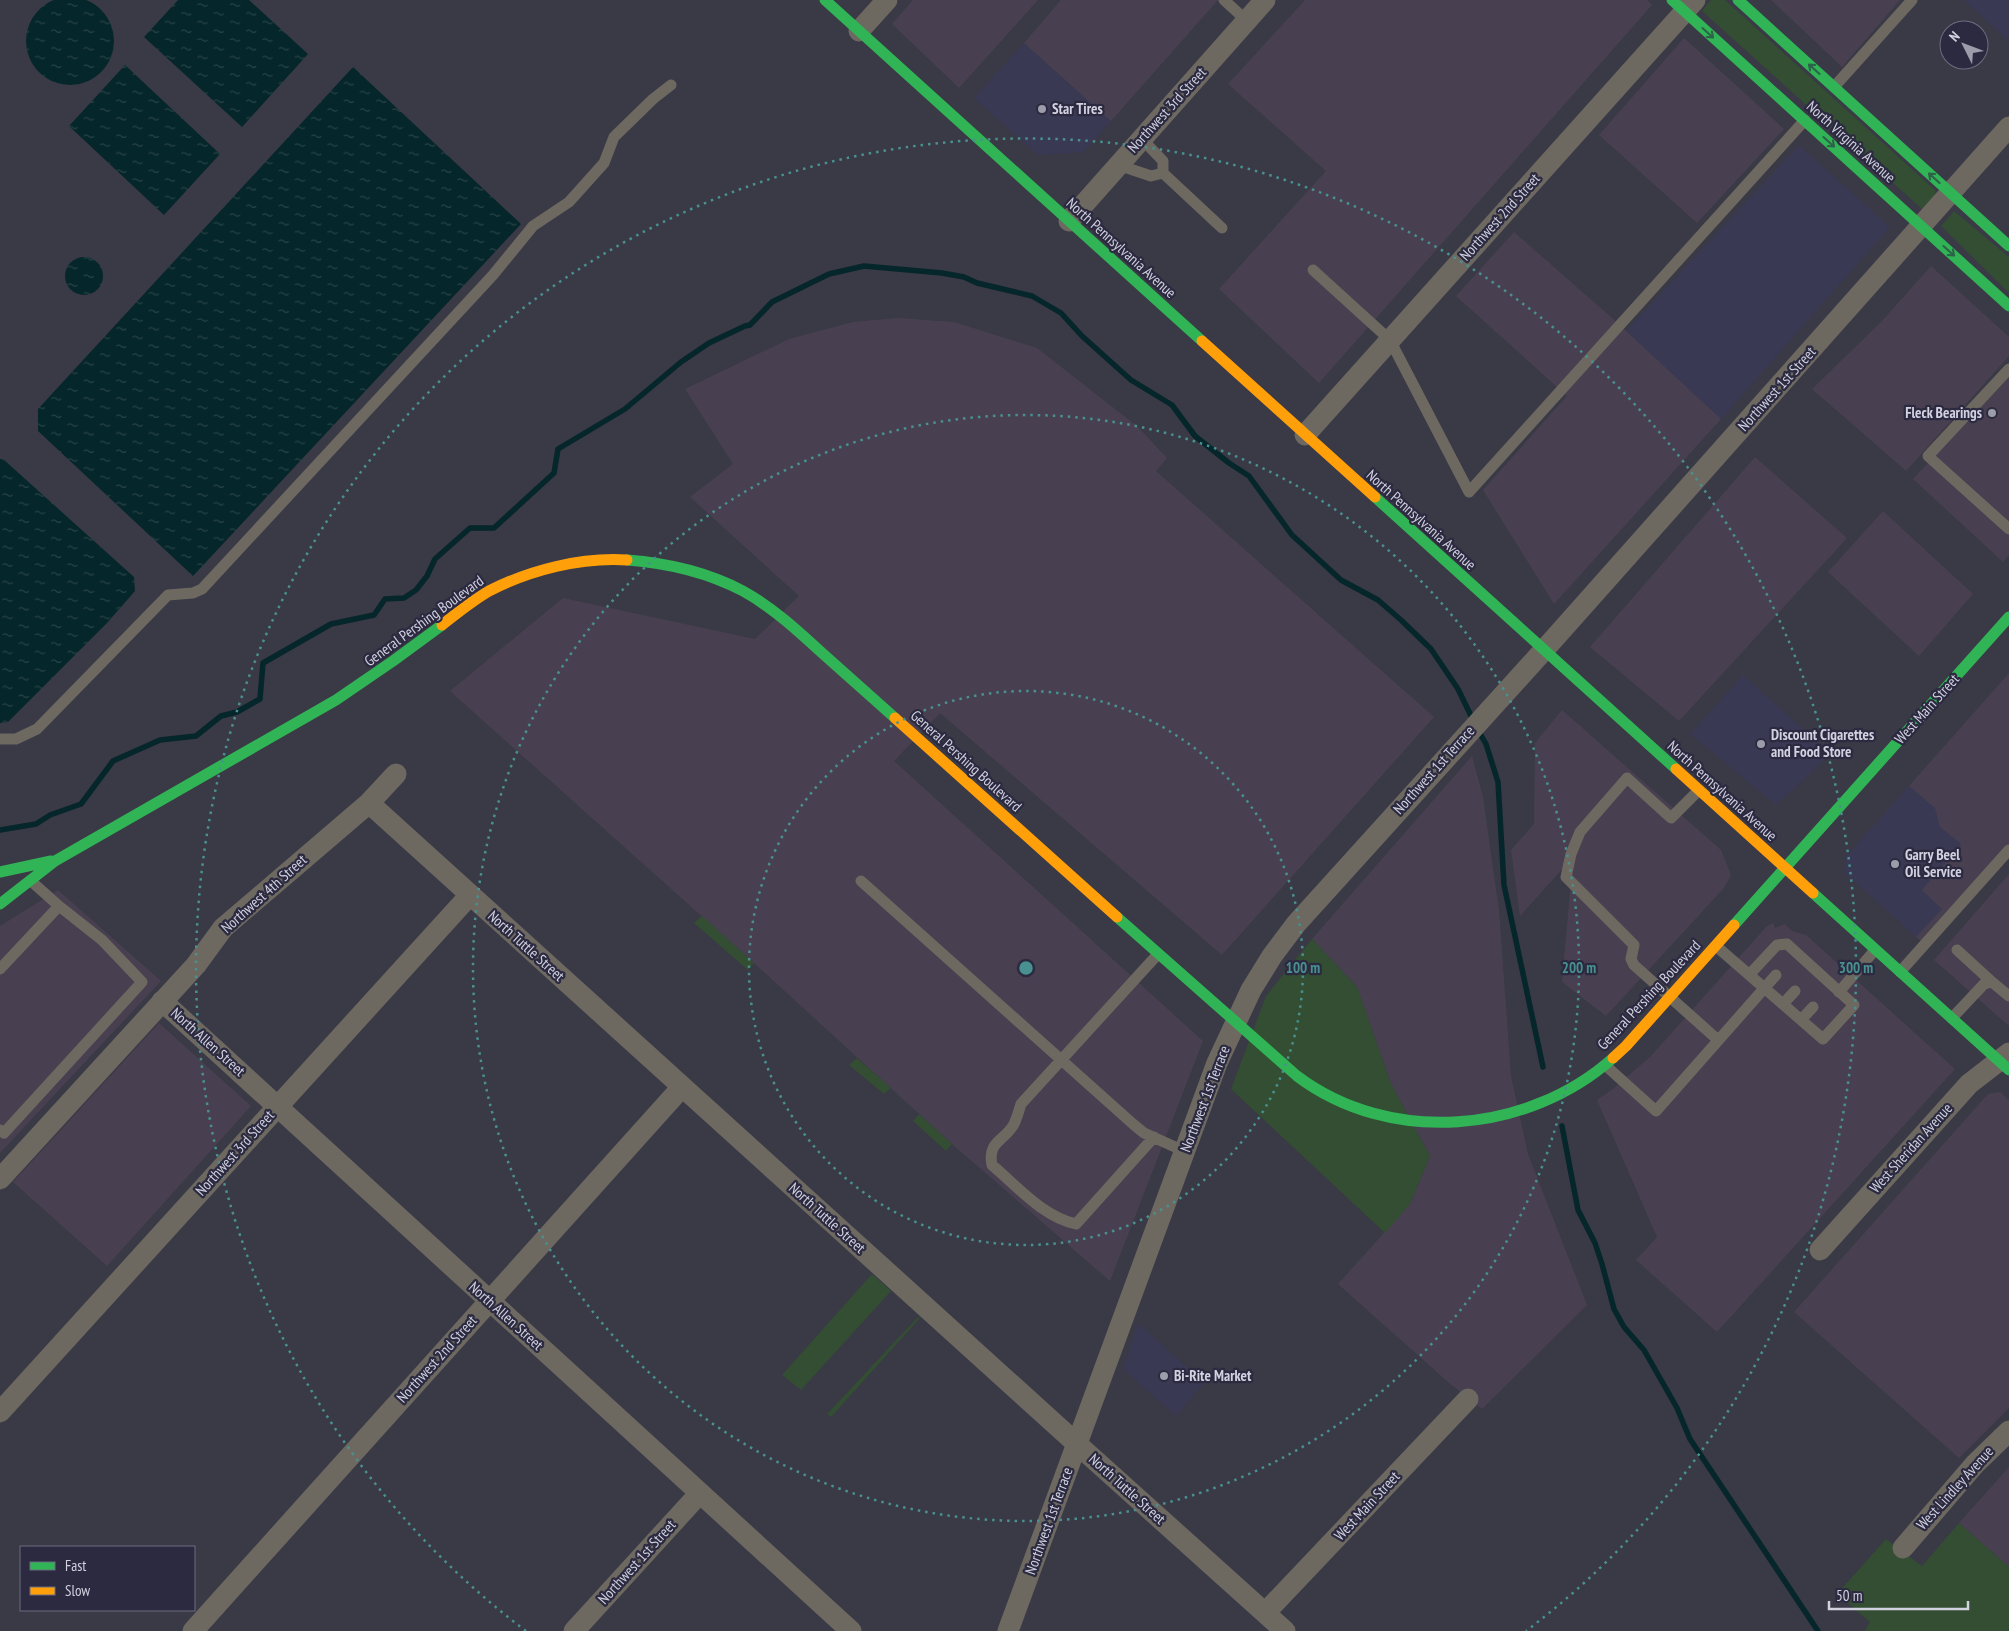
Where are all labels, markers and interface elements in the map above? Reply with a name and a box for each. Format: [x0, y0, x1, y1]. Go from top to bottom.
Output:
north arrow [1939, 20, 1989, 70]
one-way arrow [1702, 27, 1715, 39]
text: N [1945, 27, 1964, 45]
street label: Northwest 3rd Street [1123, 63, 1210, 156]
one-way arrow [1807, 63, 1820, 74]
street label: North Virginia Avenue [1803, 97, 1900, 187]
place label: Star Tires [1052, 99, 1103, 118]
marker: Star Tires [1036, 103, 1048, 115]
one-way arrow [1822, 136, 1835, 148]
street label: Northwest 2nd Street [1455, 169, 1544, 264]
one-way arrow [1928, 172, 1941, 184]
street label: North Pennsylvania Avenue [1063, 193, 1180, 302]
one-way arrow [1942, 245, 1955, 257]
street label: Northwest 1st Street [1734, 342, 1820, 435]
place label: Fleck Bearings [1905, 403, 1982, 422]
marker: Fleck Bearings [1986, 407, 1998, 419]
street label: North Pennsylvania Avenue [1363, 465, 1480, 574]
street label: General Pershing Boulevard [360, 571, 487, 670]
street label: West Main Street [1890, 670, 1963, 748]
street label: General Pershing Boulevard [907, 706, 1026, 815]
street label: Northwest 1st Terrace [1389, 721, 1478, 818]
place label: Discount Cigarettes and Food Store [1771, 725, 1874, 761]
street label: North Pennsylvania Avenue [1664, 736, 1781, 845]
marker: Discount Cigarettes and Food Store [1755, 738, 1767, 750]
place label: Garry Beel Oil Service [1905, 845, 1962, 881]
street label: Northwest 4th Street [217, 850, 310, 937]
marker: Garry Beel Oil Service [1889, 858, 1901, 870]
street label: North Tuttle Street [484, 906, 569, 985]
street label: General Pershing Boulevard [1593, 936, 1704, 1053]
text: 100 m [1286, 958, 1320, 977]
text: 200 m [1562, 958, 1596, 977]
text: 300 m [1839, 958, 1873, 977]
centre of rings [1017, 959, 1035, 977]
street label: North Allen Street [167, 1003, 249, 1080]
street label: Northwest 1st Terrace [1175, 1043, 1234, 1155]
street label: West Sheridan Avenue [1865, 1099, 1956, 1197]
street label: Northwest 3rd Street [191, 1106, 278, 1199]
street label: North Tuttle Street [785, 1178, 870, 1257]
street label: North Allen Street [465, 1277, 547, 1354]
street label: Northwest 2nd Street [392, 1311, 481, 1406]
place label: Bi-Rite Market [1174, 1366, 1252, 1385]
marker: Bi-Rite Market [1158, 1370, 1170, 1382]
street label: West Lindley Avenue [1912, 1442, 1997, 1533]
street label: North Tuttle Street [1085, 1449, 1170, 1528]
street label: Northwest 1st Terrace [1020, 1465, 1077, 1577]
street label: West Main Street [1330, 1467, 1404, 1544]
street label: Northwest 1st Street [594, 1515, 680, 1608]
legend [20, 1546, 195, 1611]
text: Fast [65, 1556, 86, 1575]
scale bar [1829, 1578, 1968, 1610]
text: Slow [65, 1581, 90, 1600]
text: 50 m [1836, 1586, 1862, 1605]

